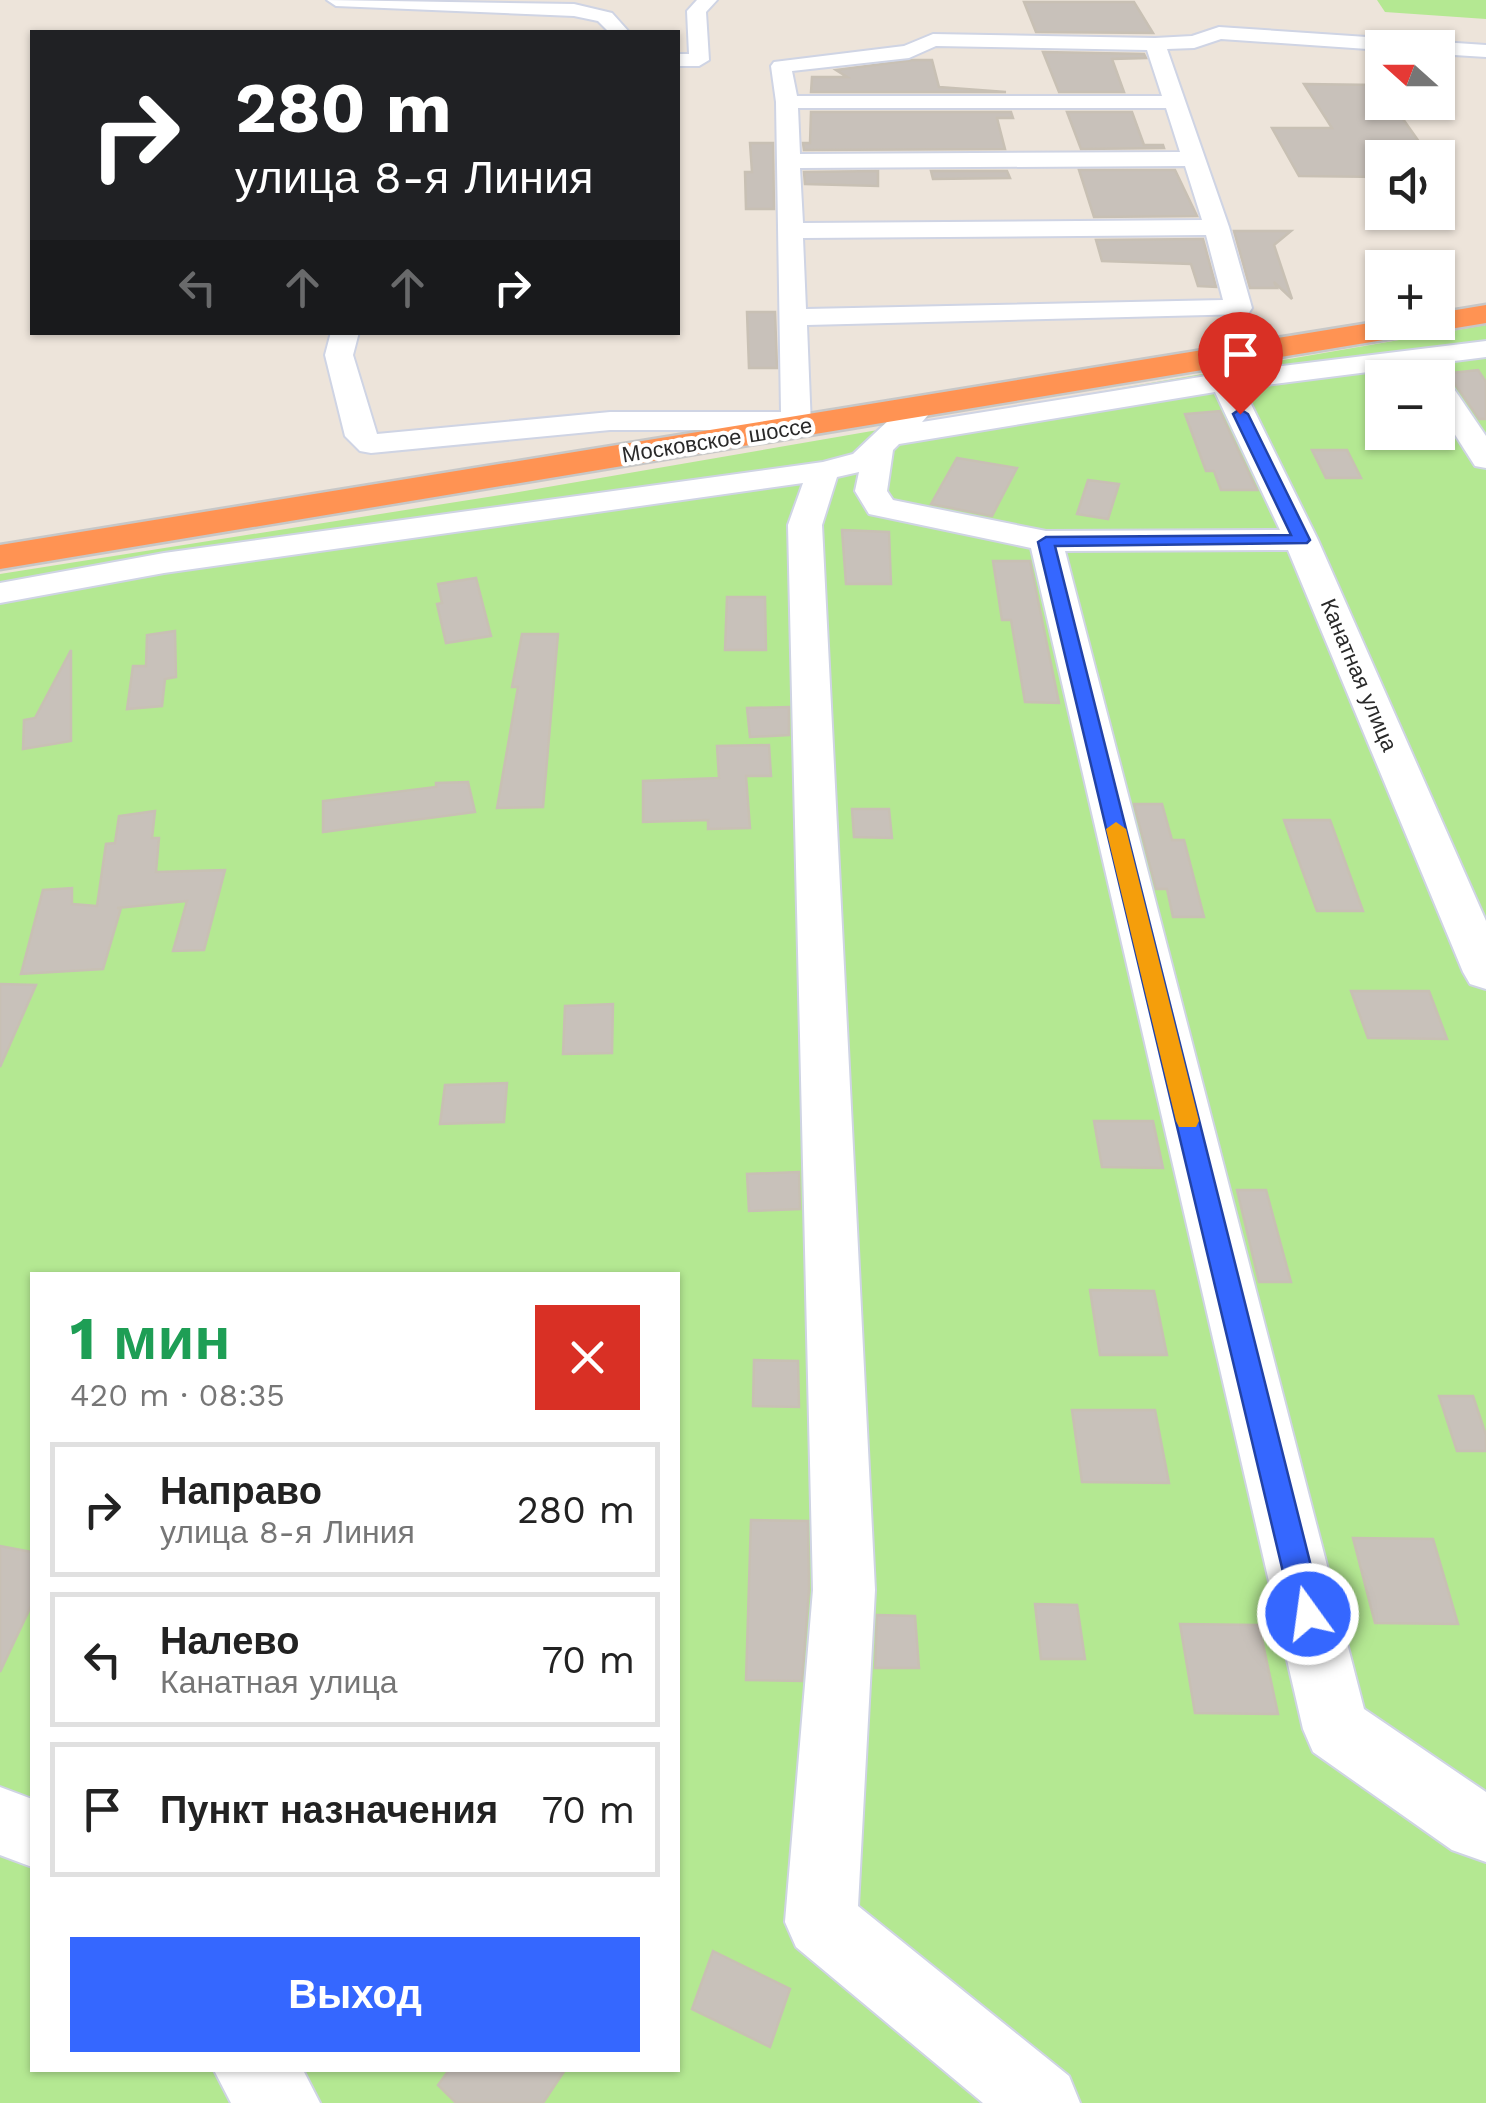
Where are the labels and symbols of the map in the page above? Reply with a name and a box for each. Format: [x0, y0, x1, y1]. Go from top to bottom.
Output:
north arrow [1365, 30, 1455, 120]
pin [1198, 312, 1283, 415]
street label: Московское шоссе [620, 413, 814, 467]
street label: Канатная улица [1316, 595, 1403, 756]
position arrow [1256, 1562, 1360, 1666]

